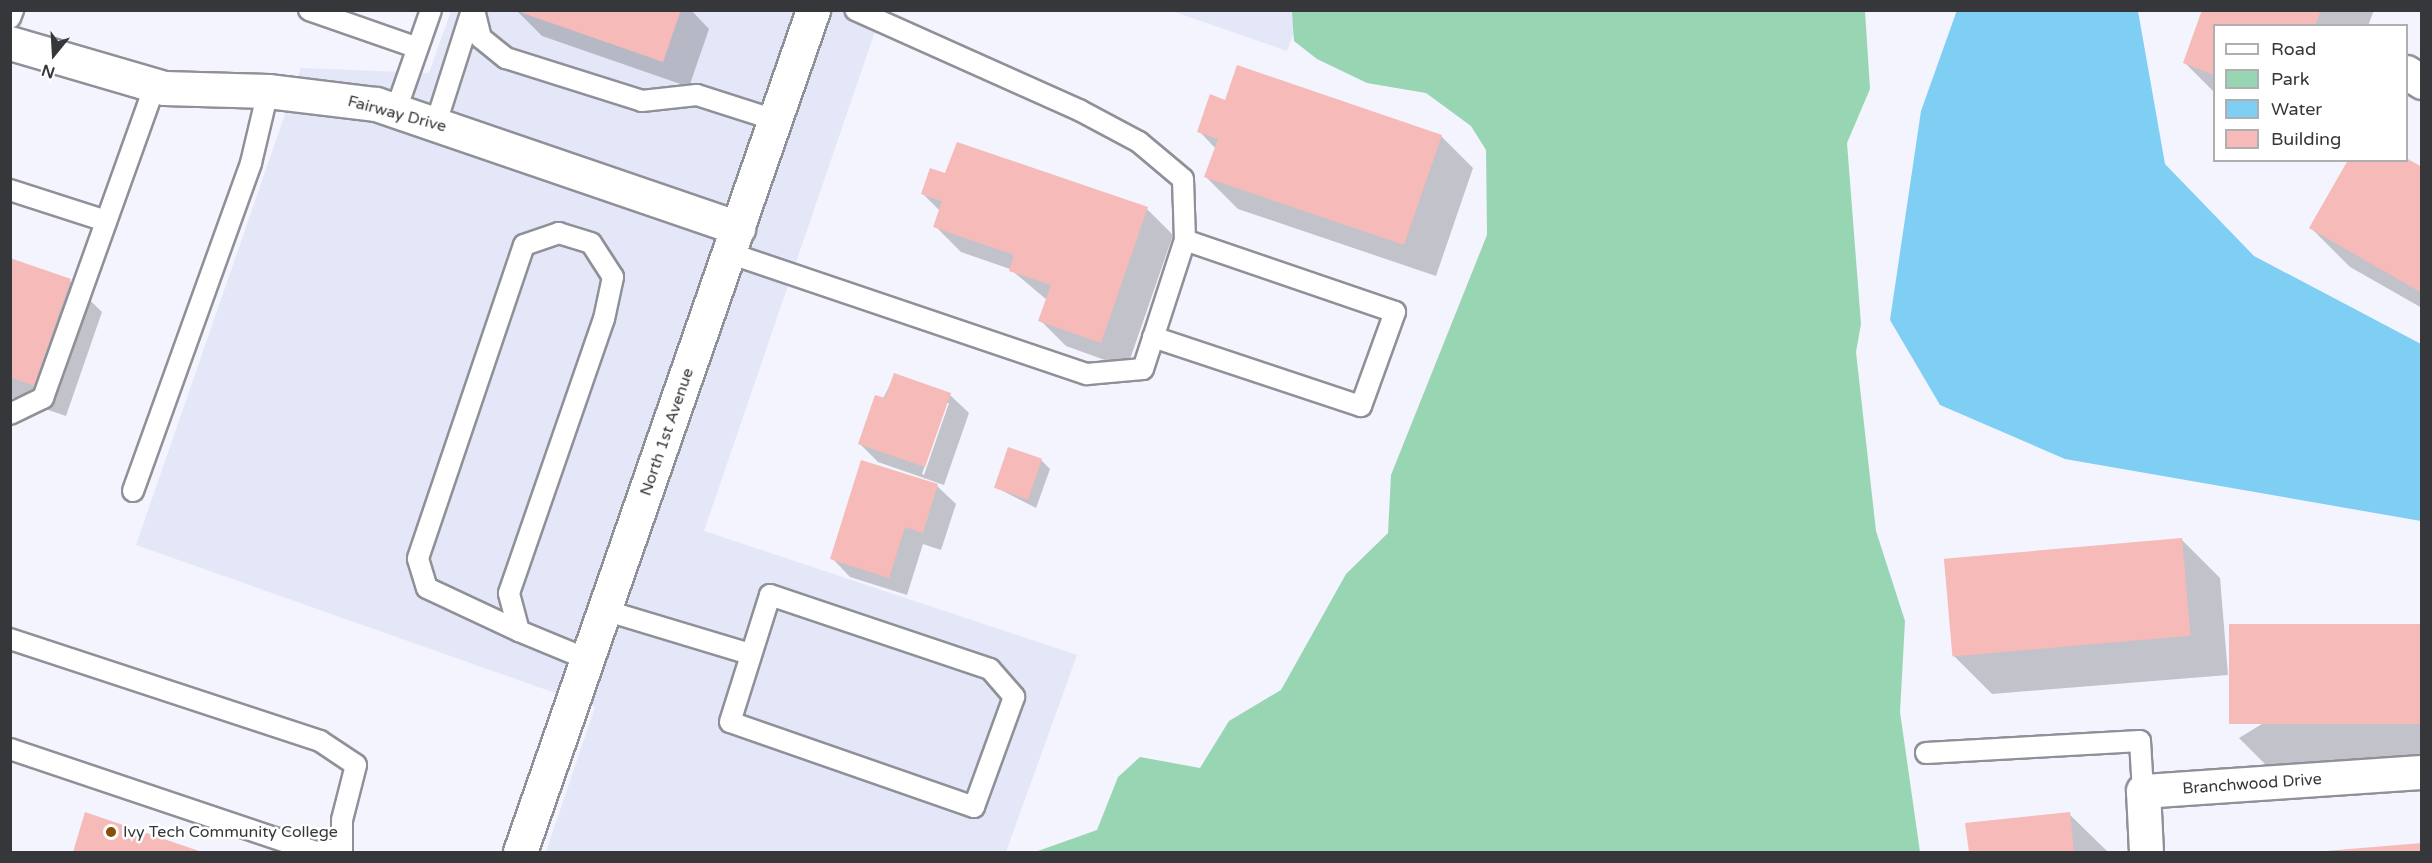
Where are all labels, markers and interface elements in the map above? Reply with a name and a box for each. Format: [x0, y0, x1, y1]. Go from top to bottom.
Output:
north arrow [24, 24, 84, 84]
legend [2213, 24, 2408, 162]
text: Road [2271, 38, 2316, 60]
text: N [39, 60, 58, 83]
text: Park [2271, 68, 2309, 90]
street label: Fairway Drive [346, 92, 448, 136]
text: Water [2271, 98, 2322, 120]
text: Building [2271, 128, 2341, 150]
street label: North 1st Avenue [636, 366, 698, 498]
street label: Branchwood Drive [2182, 770, 2322, 798]
place label: Ivy Tech Community College [123, 822, 338, 842]
marker: Ivy Tech Community College [104, 825, 118, 839]

